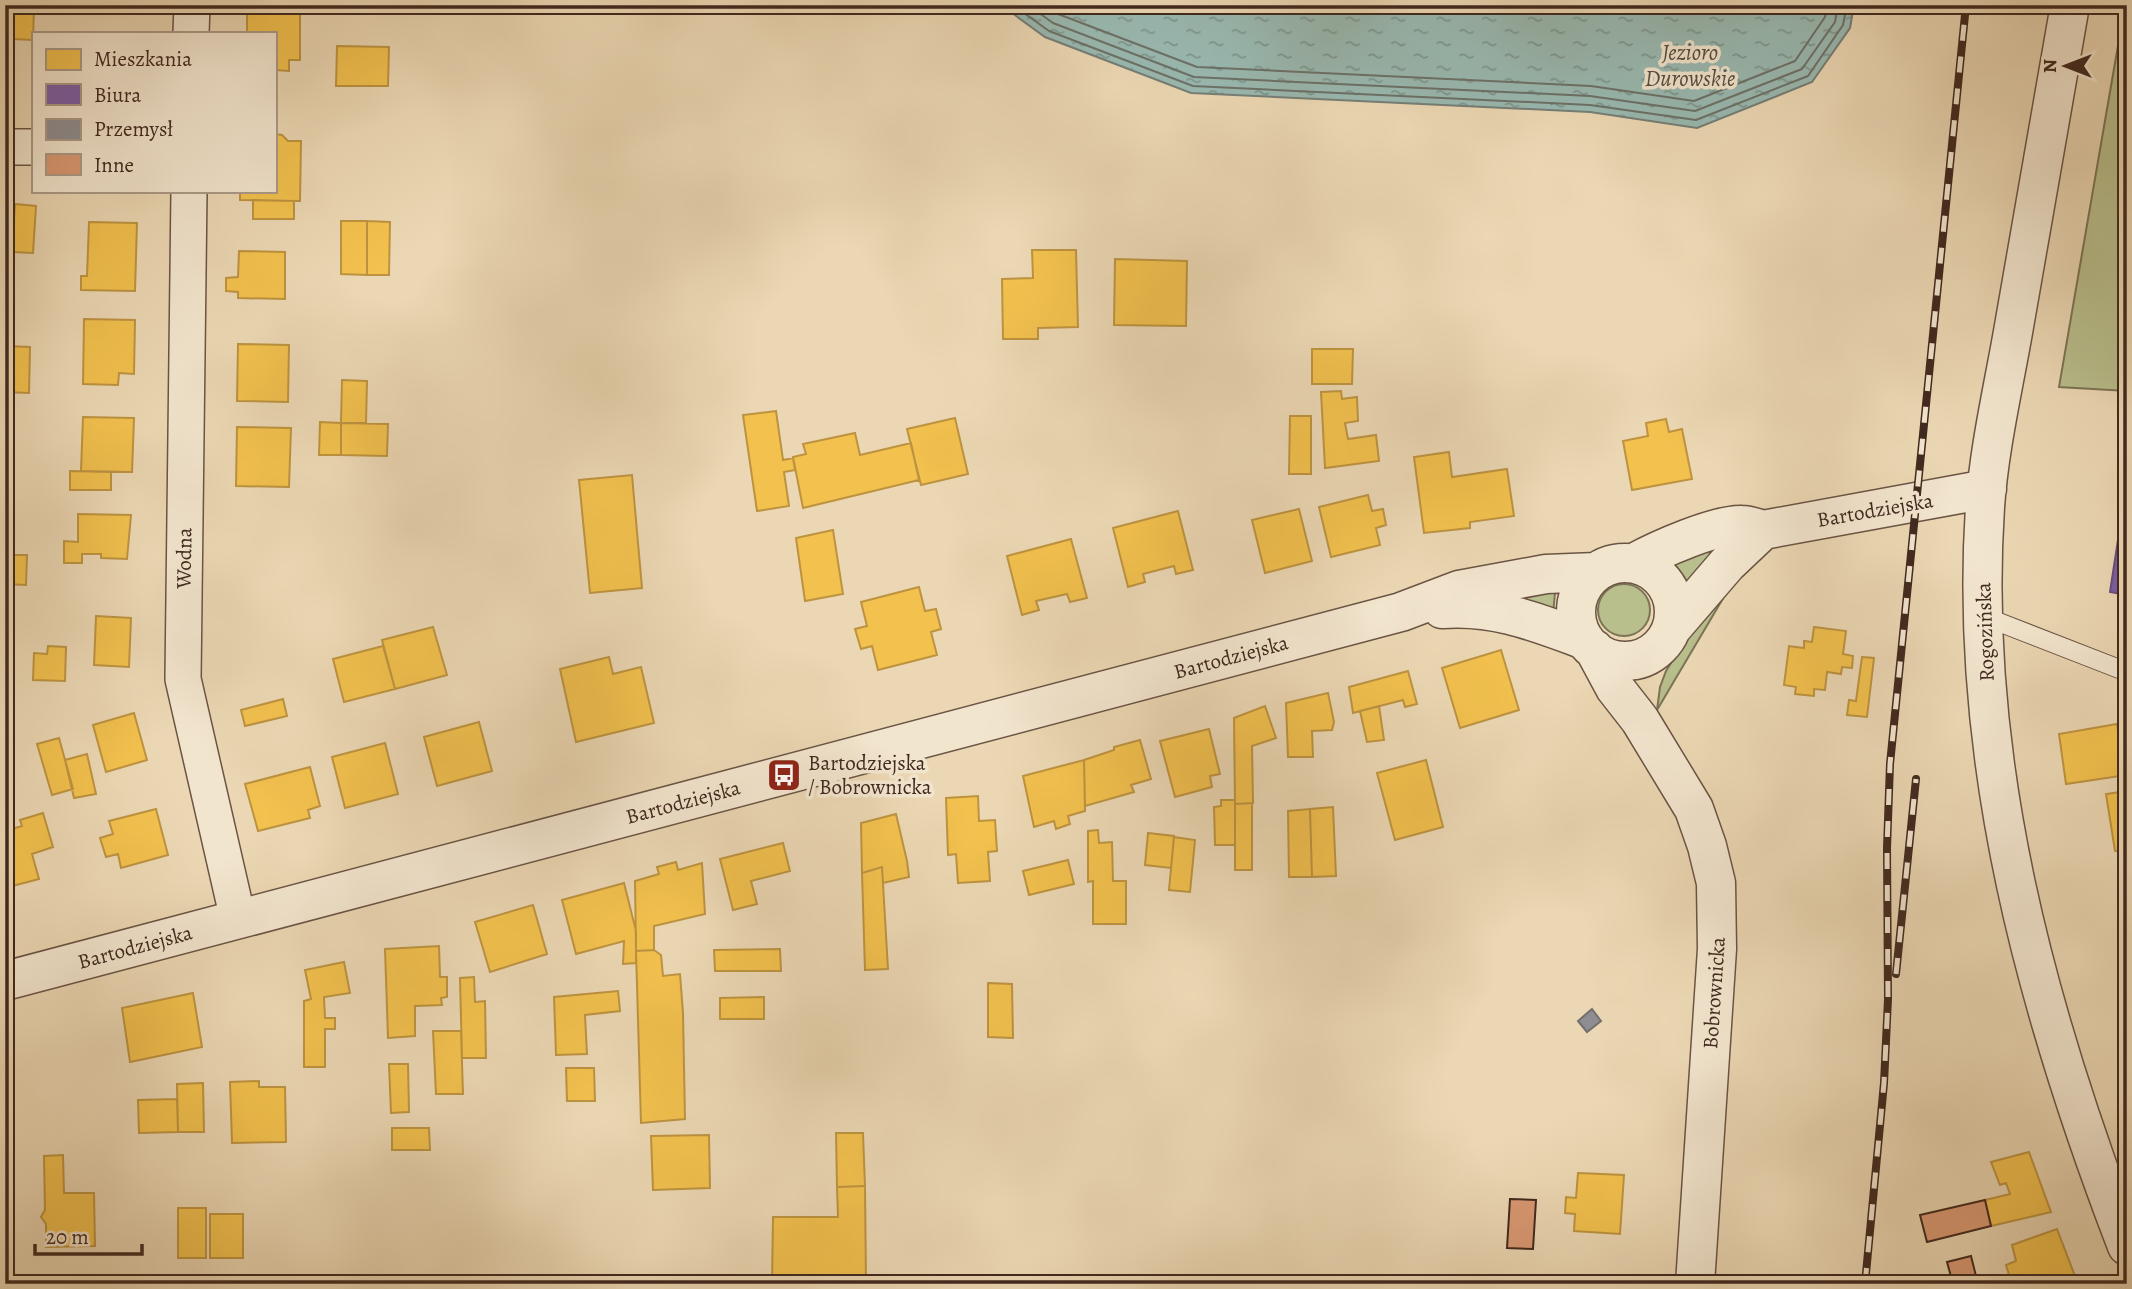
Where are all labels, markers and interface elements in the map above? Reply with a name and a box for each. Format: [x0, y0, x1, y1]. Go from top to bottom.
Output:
legend [32, 32, 276, 192]
north arrow [2030, 32, 2100, 102]
water label: Jezioro Durowskie [1645, 37, 1735, 94]
text: Mieszkania [94, 45, 192, 73]
text: N [2037, 59, 2063, 73]
text: Biura [94, 81, 141, 109]
text: Przemysł [94, 115, 173, 143]
text: Inne [94, 151, 134, 179]
street label: Bartodziejska [1815, 486, 1936, 534]
street label: Wodna [169, 527, 199, 590]
street label: Rogozińska [1969, 582, 2001, 682]
street label: Bartodziejska [1171, 628, 1292, 686]
place label: Bartodziejska / Bobrownicka [808, 749, 932, 801]
bus stop icon: Bartodziejska / Bobrownicka [765, 756, 803, 794]
street label: Bartodziejska [623, 773, 744, 831]
street label: Bartodziejska [75, 918, 196, 976]
street label: Bobrownicka [1696, 936, 1732, 1050]
scale bar [35, 1212, 142, 1256]
text: 20 m [46, 1223, 89, 1251]

